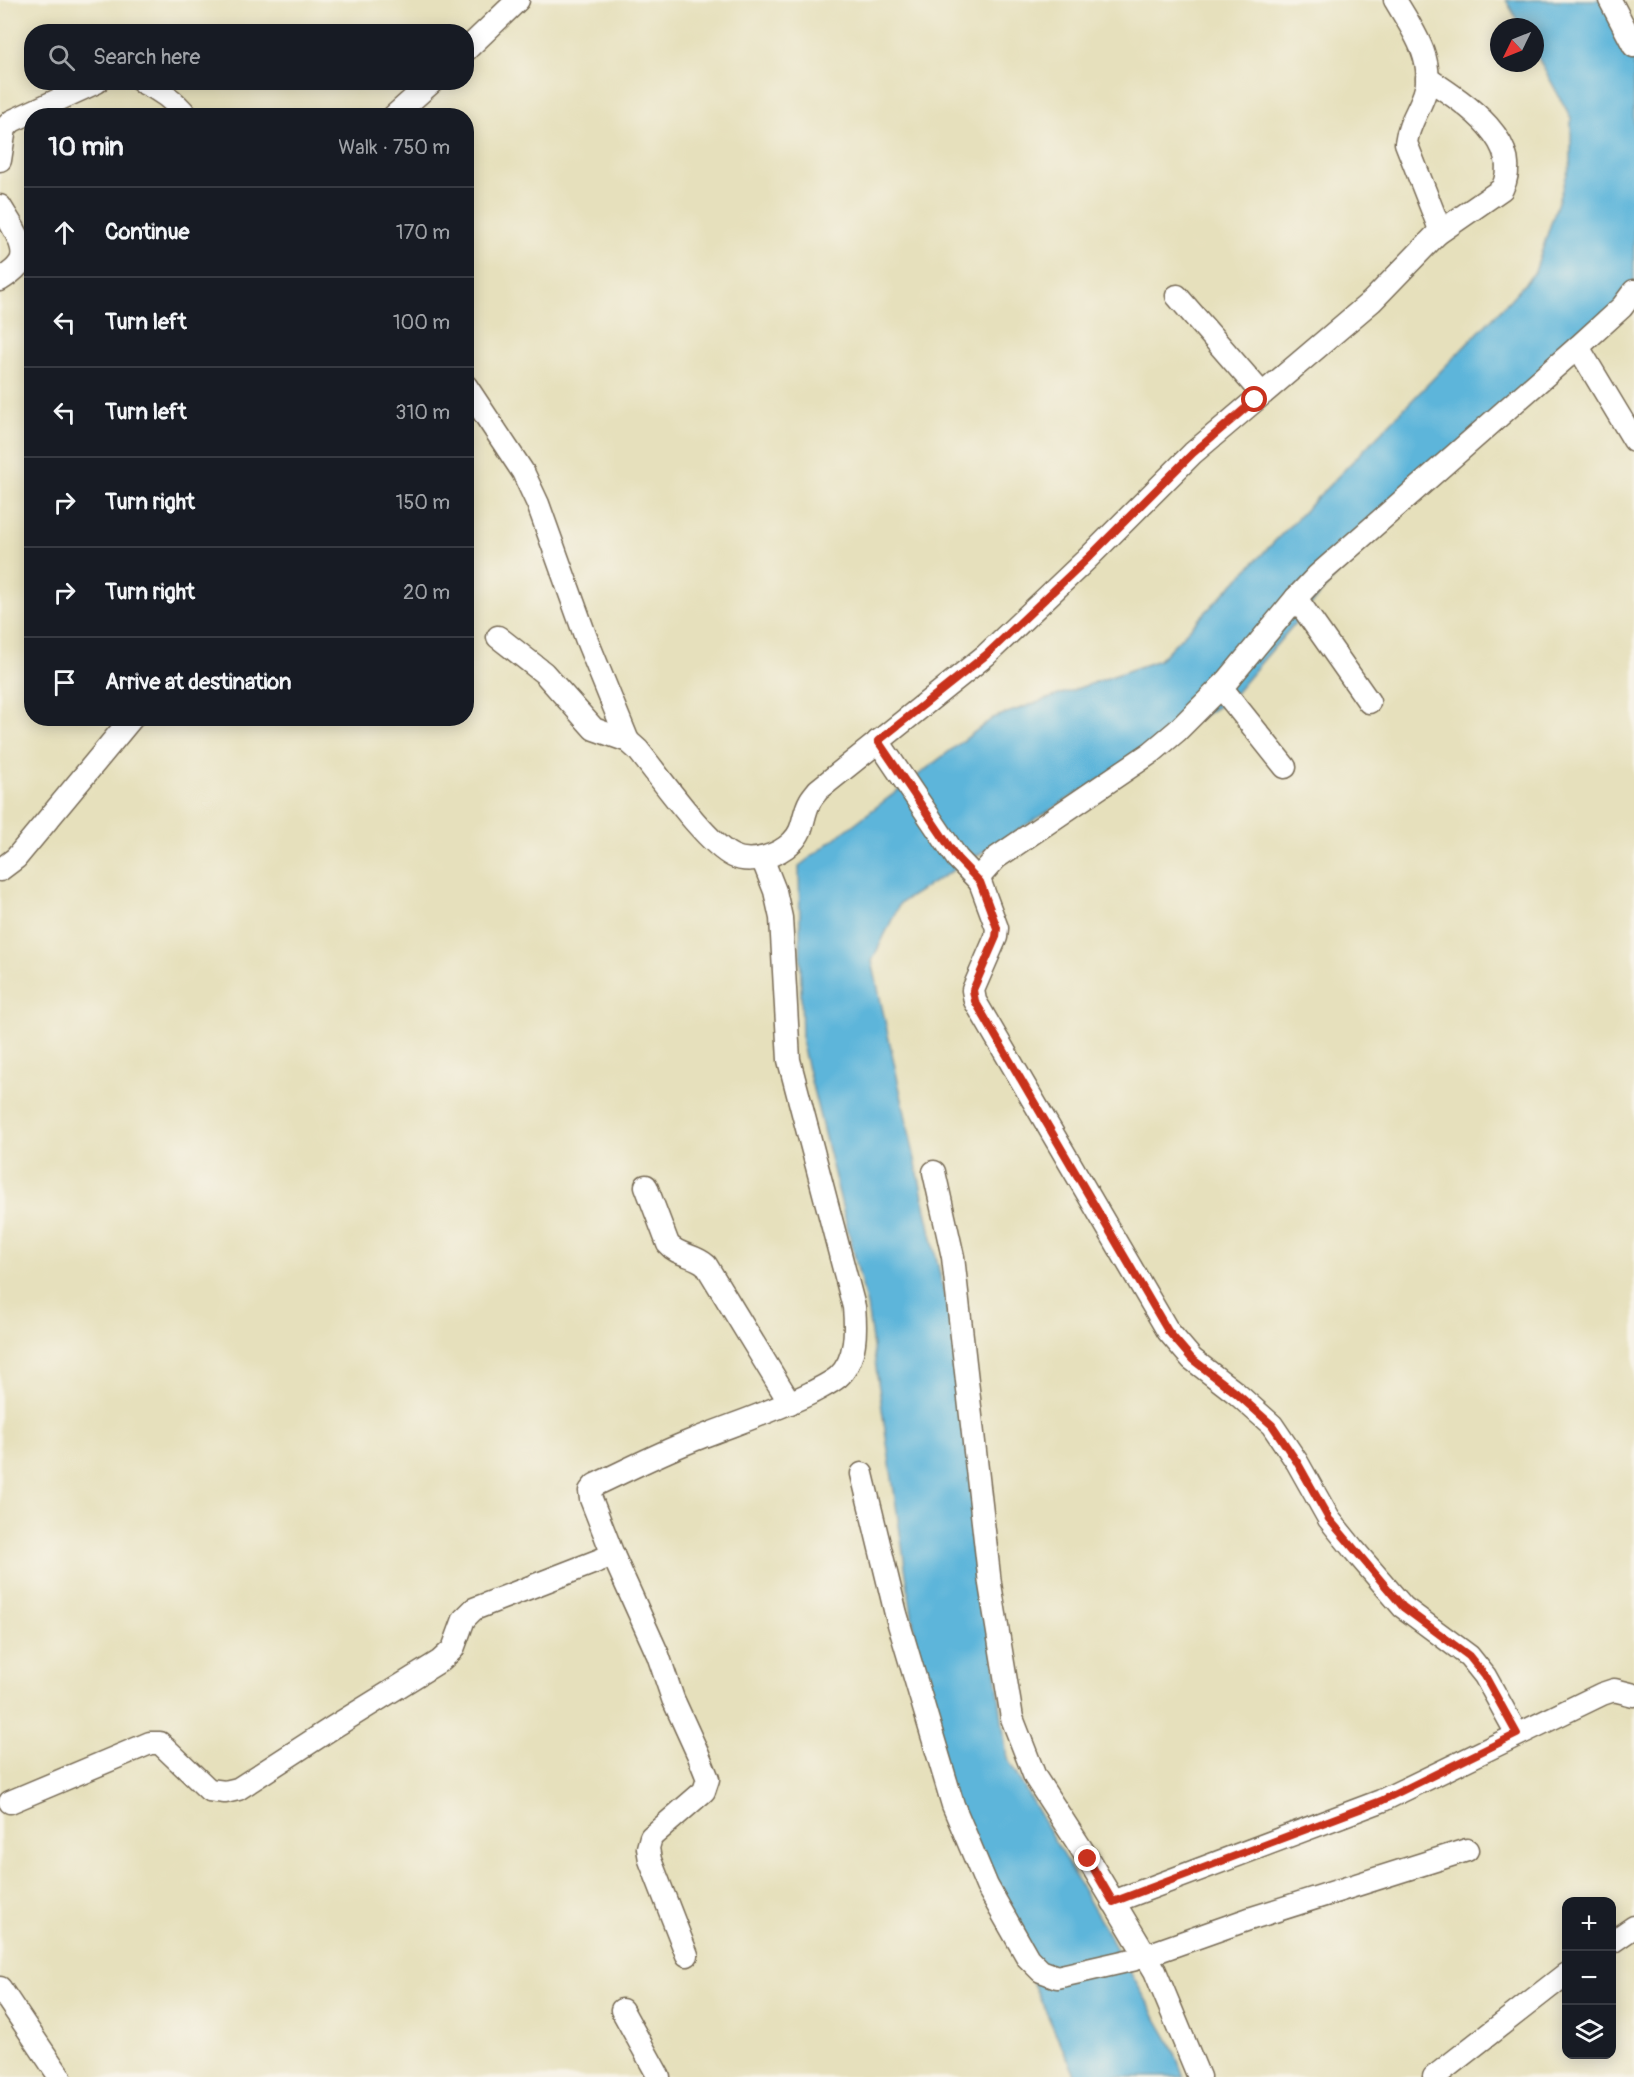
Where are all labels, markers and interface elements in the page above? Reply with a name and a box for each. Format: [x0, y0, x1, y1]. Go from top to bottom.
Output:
north arrow [1490, 18, 1544, 72]
search box [24, 24, 474, 90]
icon: search [45, 41, 78, 74]
text: Search here [93, 43, 200, 71]
text: 10 min [48, 131, 124, 163]
text: Walk · 750 m [338, 135, 450, 160]
icon: ahead [48, 216, 81, 249]
text: Continue [105, 218, 189, 246]
text: 170 m [396, 220, 450, 245]
icon: left [48, 306, 81, 339]
text: Turn left [105, 308, 187, 336]
text: 100 m [393, 310, 450, 335]
route start [1241, 386, 1267, 412]
icon: left [48, 396, 81, 429]
text: Turn left [105, 398, 187, 426]
text: 310 m [395, 400, 450, 425]
icon: right [48, 486, 81, 519]
text: Turn right [105, 488, 195, 516]
text: 150 m [396, 490, 450, 515]
icon: right [48, 576, 81, 609]
text: Turn right [105, 578, 195, 606]
text: 20 m [403, 580, 450, 605]
icon: arrive [48, 666, 81, 699]
text: Arrive at destination [105, 668, 291, 696]
route end [1074, 1845, 1100, 1871]
map controls [1562, 1897, 1616, 2059]
button: + [1562, 1897, 1616, 1951]
button: − [1562, 1951, 1616, 2005]
button: layers [1562, 2005, 1616, 2059]

